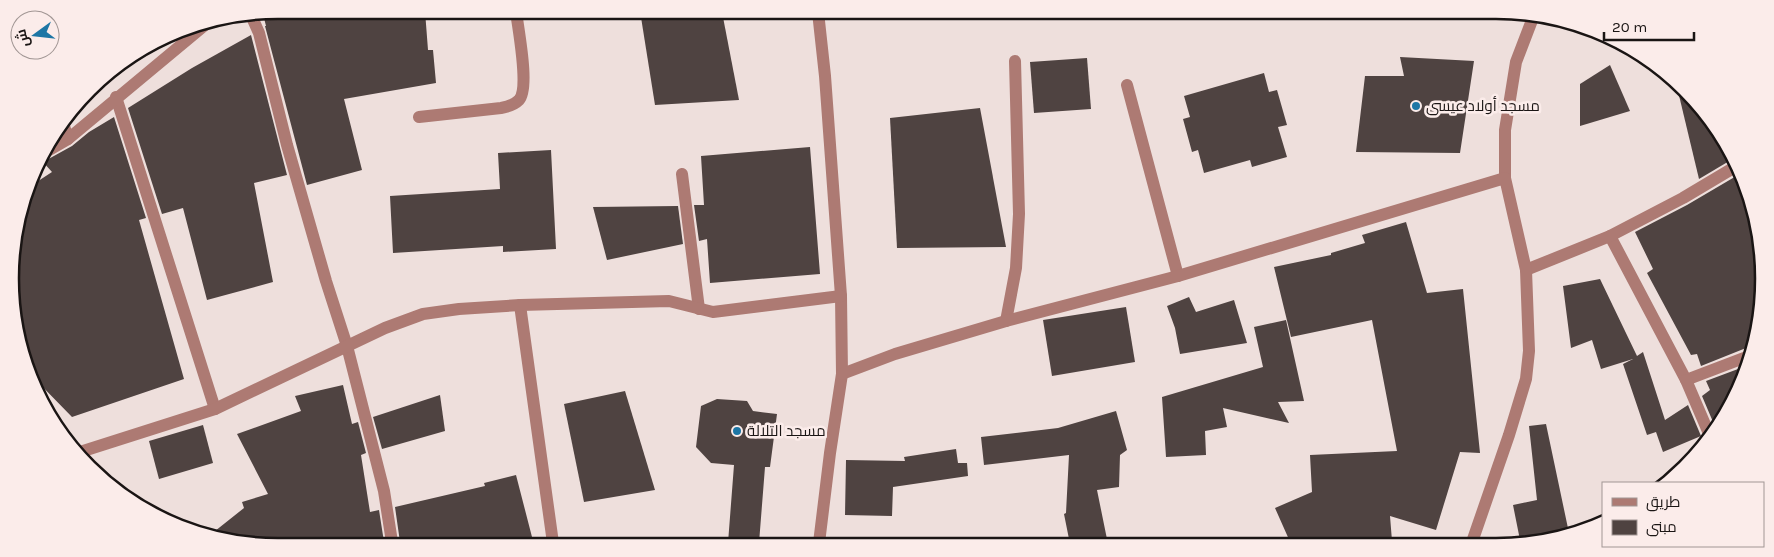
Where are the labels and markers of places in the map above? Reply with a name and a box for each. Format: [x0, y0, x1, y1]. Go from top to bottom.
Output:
place label: مسجد أولاد عيسى [1426, 96, 1540, 116]
marker: مسجد أولاد عيسى [1410, 100, 1422, 112]
place label: مسجد التلالة [747, 422, 826, 440]
marker: مسجد التلالة [731, 425, 743, 437]

